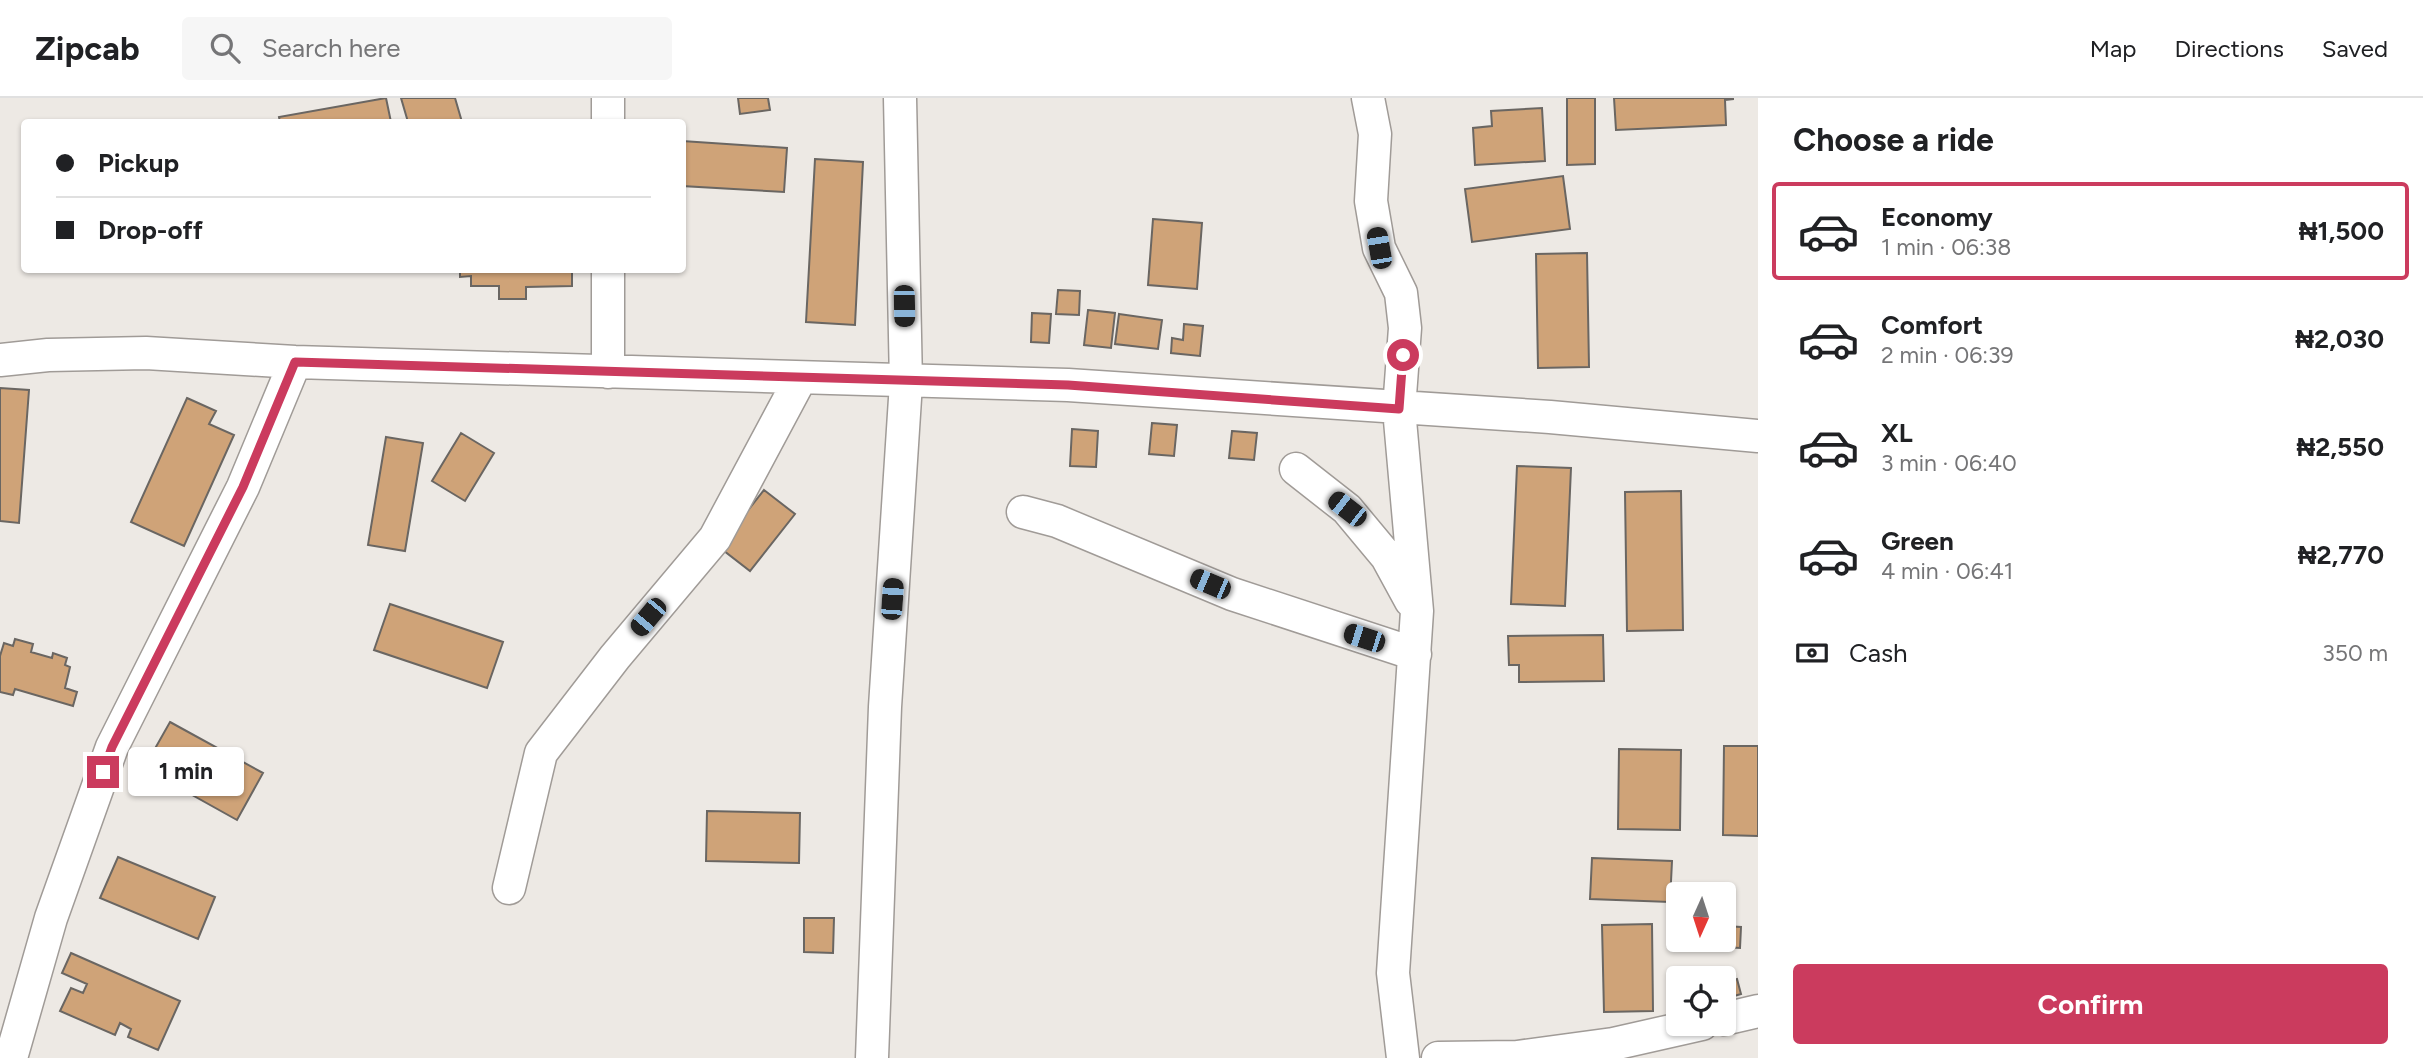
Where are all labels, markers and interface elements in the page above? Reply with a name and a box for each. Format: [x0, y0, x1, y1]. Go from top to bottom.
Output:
search box [182, 17, 672, 80]
text: Zipcab [35, 29, 140, 68]
icon: search [206, 29, 244, 67]
text: Search here [262, 32, 401, 64]
text: Map [2090, 34, 2136, 63]
text: Directions [2174, 34, 2284, 63]
text: Saved [2322, 34, 2388, 63]
text: Choose a ride [1793, 121, 1994, 159]
text: Pickup [98, 147, 179, 179]
icon: car [1797, 200, 1860, 263]
text: Economy [1881, 201, 1993, 233]
text: Drop-off [98, 214, 203, 246]
text: ₦1,500 [2299, 215, 2384, 247]
car [1366, 225, 1393, 271]
text: 1 min · 06:38 [1881, 233, 2011, 261]
car [894, 285, 915, 327]
icon: car [1797, 308, 1860, 371]
text: Comfort [1881, 309, 1983, 341]
text: ₦2,030 [2295, 323, 2384, 355]
route start [1387, 339, 1419, 371]
text: 2 min · 06:39 [1881, 341, 2014, 369]
icon: car [1797, 416, 1860, 479]
text: XL [1881, 417, 1913, 449]
text: ₦2,550 [2296, 431, 2384, 463]
text: 3 min · 06:40 [1881, 449, 2017, 477]
car [1324, 488, 1371, 530]
icon: car [1797, 524, 1860, 587]
text: Green [1881, 525, 1954, 557]
text: ₦2,770 [2298, 539, 2384, 571]
text: 4 min · 06:41 [1881, 557, 2013, 585]
car [1187, 566, 1234, 602]
car [881, 577, 904, 621]
car [627, 594, 670, 640]
car [1341, 622, 1388, 654]
icon: cash [1793, 634, 1831, 672]
text: Cash [1849, 637, 1908, 669]
text: 350 m [2322, 639, 2388, 667]
callout: 1 min [128, 748, 243, 796]
route end [87, 756, 119, 788]
text: 1 min [159, 757, 213, 785]
north arrow [1666, 882, 1736, 952]
map controls [1666, 882, 1736, 1036]
button: Confirm [1793, 964, 2388, 1044]
button: locate [1666, 966, 1736, 1036]

